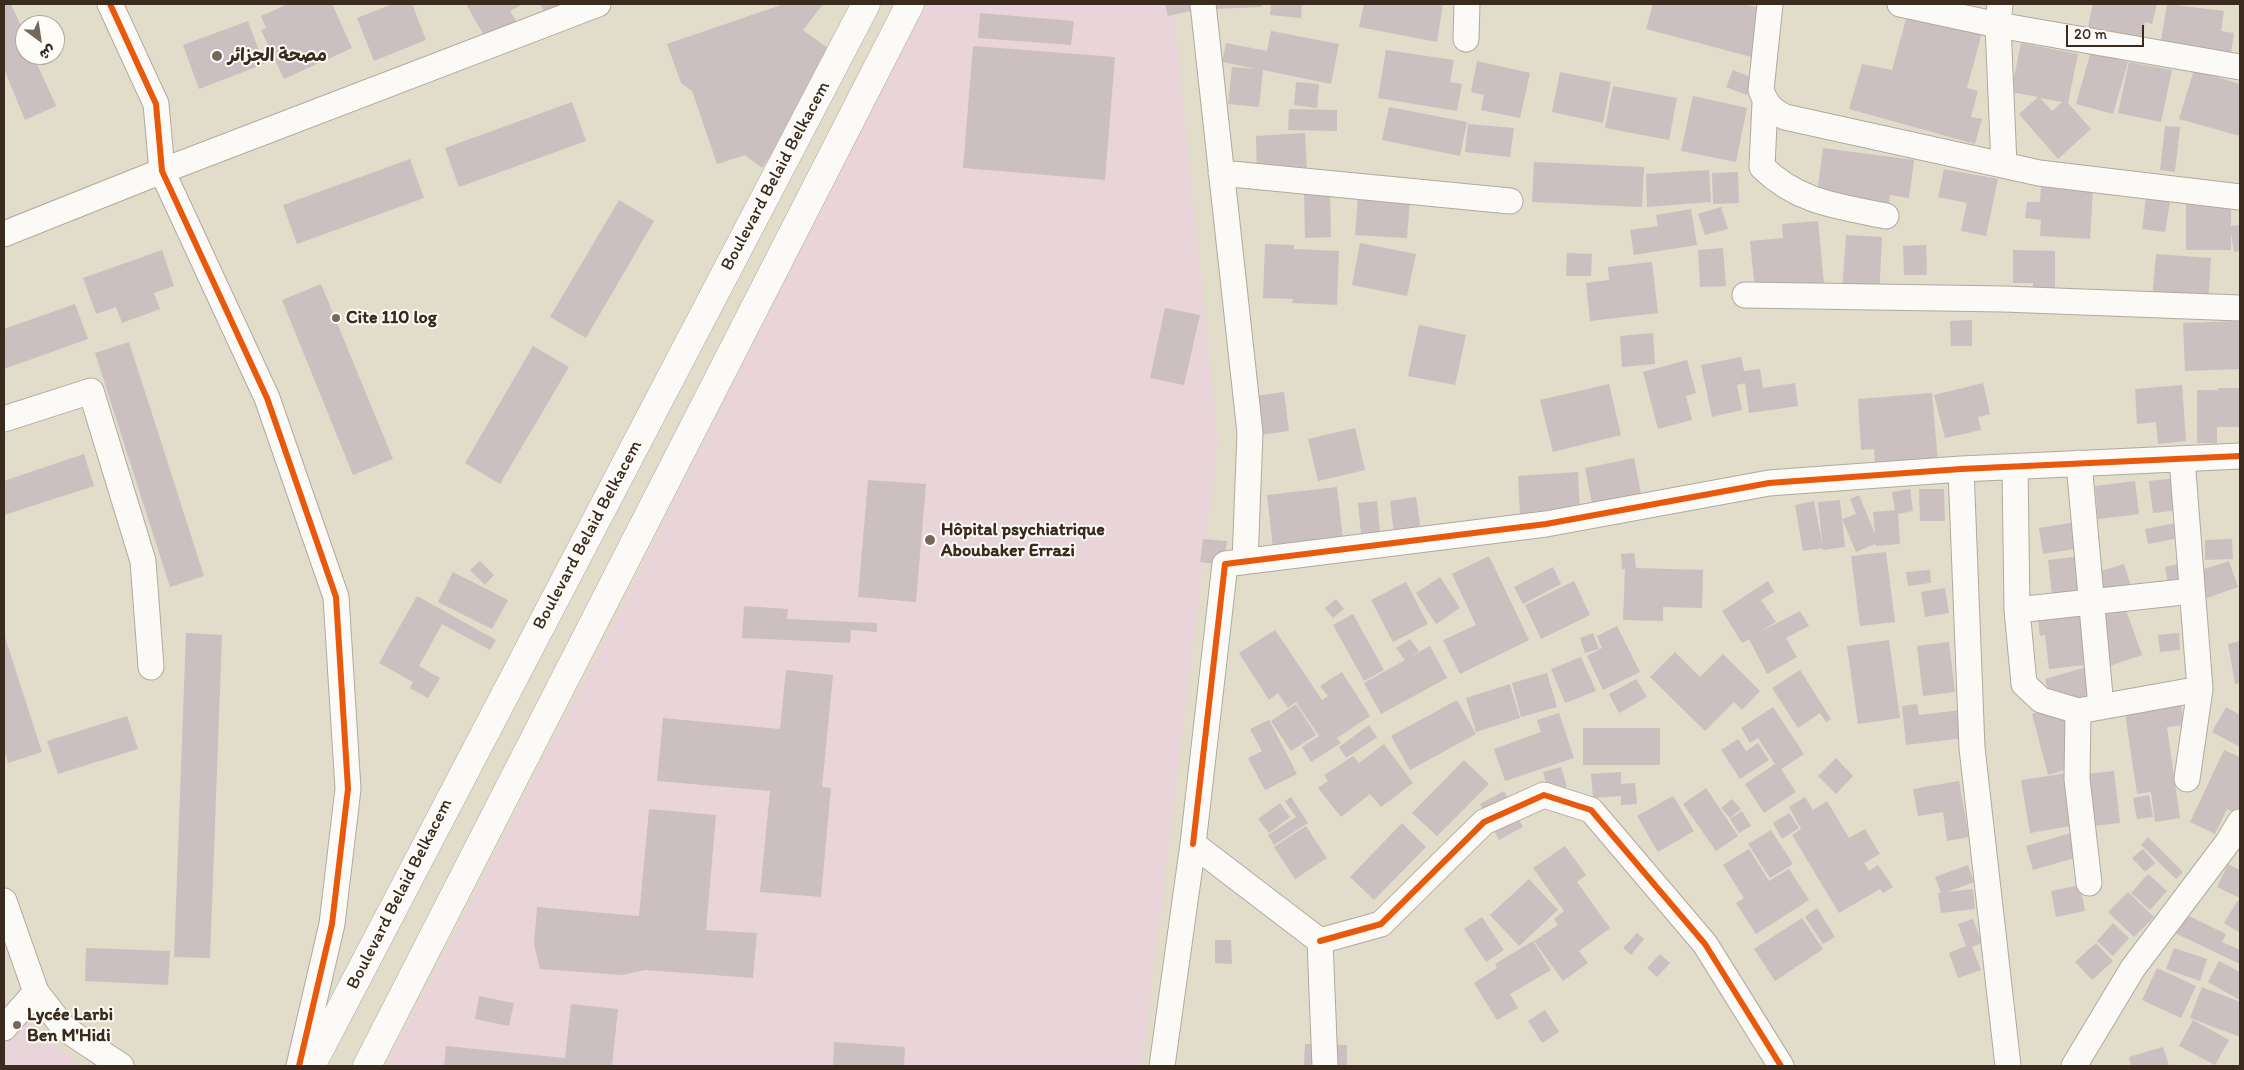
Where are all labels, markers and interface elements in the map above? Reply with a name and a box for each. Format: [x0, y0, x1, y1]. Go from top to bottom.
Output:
north arrow [15, 15, 65, 65]
scale bar [2069, 15, 2146, 47]
text: 20 m [2074, 25, 2107, 43]
text: ش [36, 41, 58, 64]
place label: مصحة الجزائر [228, 45, 327, 67]
marker: مصحة الجزائر [210, 49, 224, 63]
street label: Boulevard Belaid Belkacem [717, 78, 835, 274]
place label: Cite 110 log [346, 307, 437, 329]
marker: Cite 110 log [330, 312, 342, 324]
street label: Boulevard Belaid Belkacem [529, 437, 647, 633]
place label: Hôpital psychiatrique Aboubaker Errazi [941, 519, 1105, 562]
marker: Hôpital psychiatrique Aboubaker Errazi [923, 533, 937, 547]
street label: Boulevard Belaid Belkacem [342, 795, 458, 993]
place label: Lycée Larbi Ben M'Hidi [27, 1004, 113, 1046]
marker: Lycée Larbi Ben M'Hidi [11, 1019, 23, 1031]

